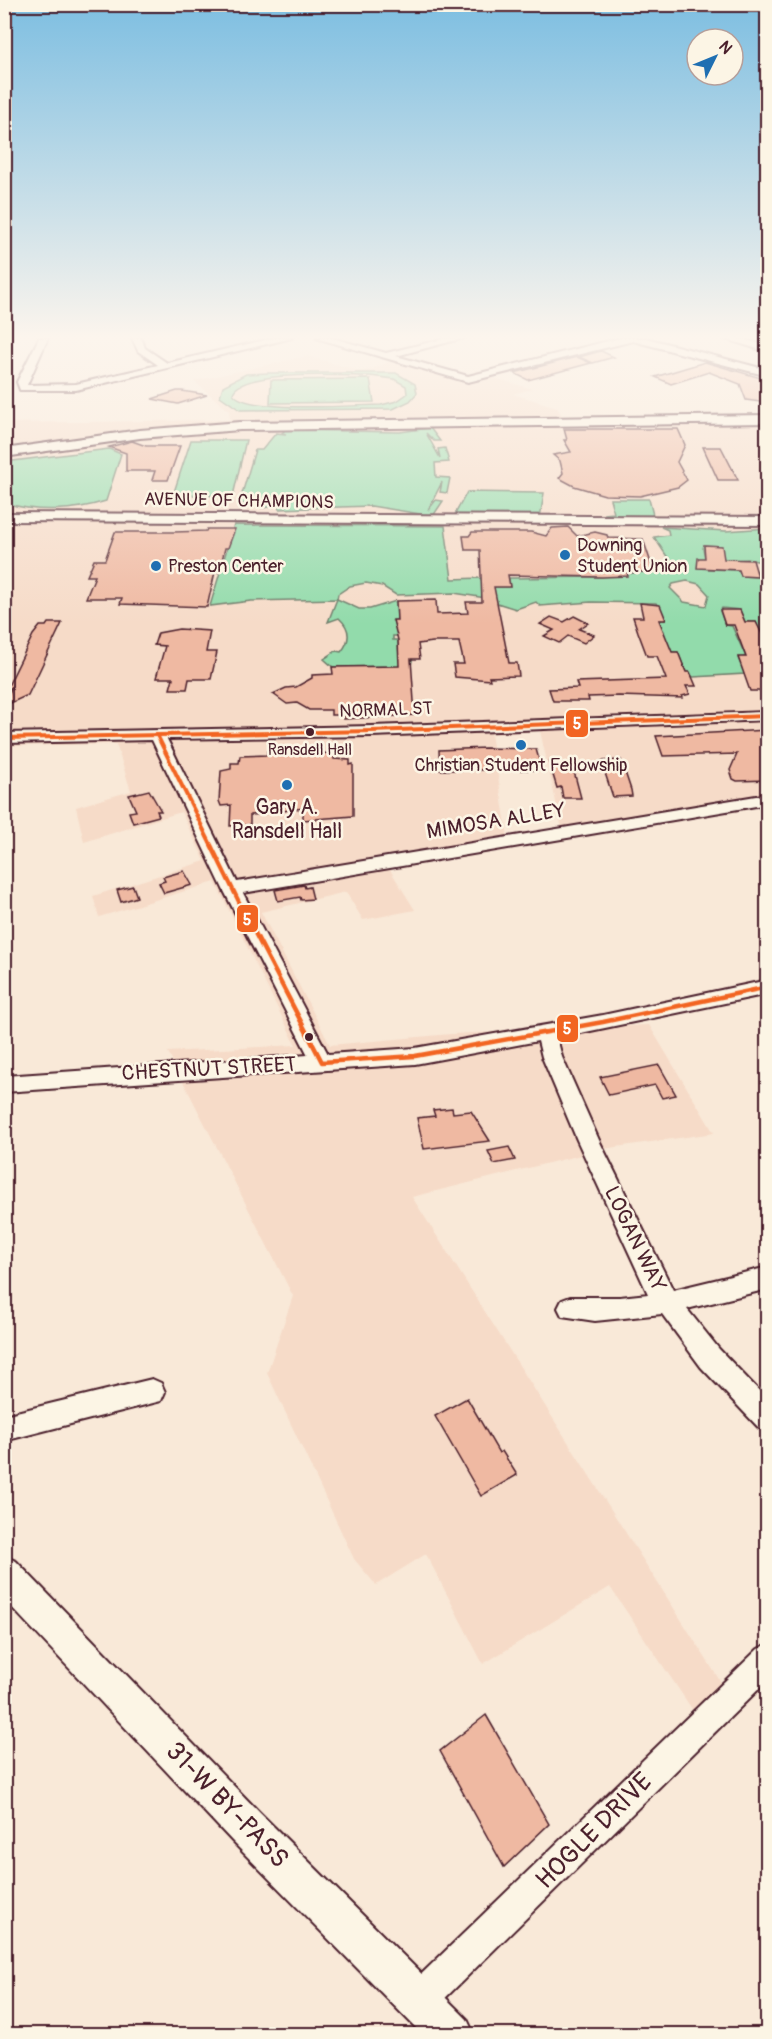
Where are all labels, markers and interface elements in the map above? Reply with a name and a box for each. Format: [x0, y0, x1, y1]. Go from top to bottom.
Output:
north arrow [685, 27, 745, 87]
text: N [714, 37, 736, 58]
street label: AVENUE OF CHAMPIONS [144, 488, 334, 514]
place label: Downing Student Union [577, 534, 687, 578]
marker: Downing Student Union [558, 548, 572, 562]
place label: Preston Center [168, 555, 284, 578]
marker: Preston Center [149, 559, 163, 573]
street label: NORMAL ST [339, 697, 433, 723]
line badge: 5 [565, 709, 589, 738]
text: 5 [573, 714, 582, 734]
marker: Ransdell Hall [304, 726, 316, 738]
marker: Christian Student Fellowship [514, 738, 528, 752]
place label: Ransdell Hall [268, 740, 352, 760]
place label: Christian Student Fellowship [415, 754, 627, 777]
marker: Gary A. Ransdell Hall [280, 778, 294, 792]
place label: Gary A. Ransdell Hall [232, 794, 342, 845]
street label: MIMOSA ALLEY [425, 797, 567, 845]
line badge: 5 [236, 904, 259, 933]
text: 5 [243, 910, 252, 930]
line badge: 5 [556, 1014, 579, 1043]
text: 5 [563, 1019, 572, 1039]
unlabelled marker [303, 1031, 315, 1043]
street label: CHESTNUT STREET [121, 1051, 297, 1087]
street label: LOGAN WAY [598, 1182, 672, 1296]
street label: 31-W BY-PASS [159, 1735, 295, 1875]
street label: HOGLE DRIVE [529, 1766, 659, 1896]

